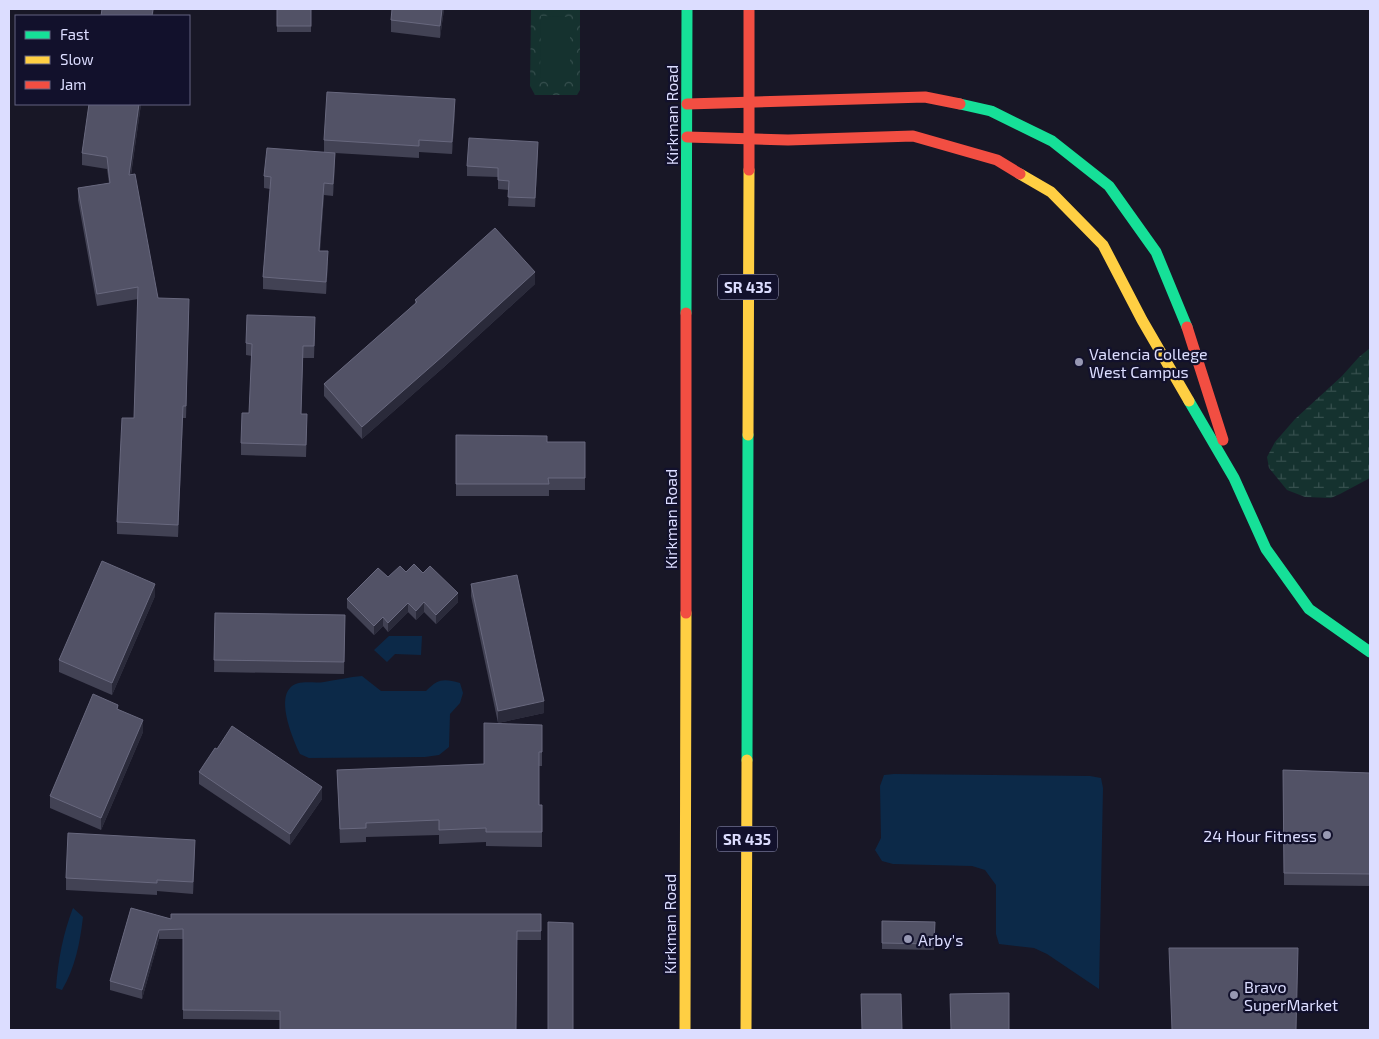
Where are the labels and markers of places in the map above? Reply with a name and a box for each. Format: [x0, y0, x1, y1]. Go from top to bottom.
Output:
place label: Valencia College West Campus [1089, 344, 1208, 381]
marker: Valencia College West Campus [1073, 356, 1085, 368]
place label: 24 Hour Fitness [1203, 826, 1317, 845]
marker: 24 Hour Fitness [1321, 829, 1333, 841]
place label: Arby's [918, 930, 963, 949]
marker: Arby's [902, 933, 914, 945]
place label: Bravo SuperMarket [1244, 977, 1338, 1014]
marker: Bravo SuperMarket [1228, 989, 1240, 1001]

